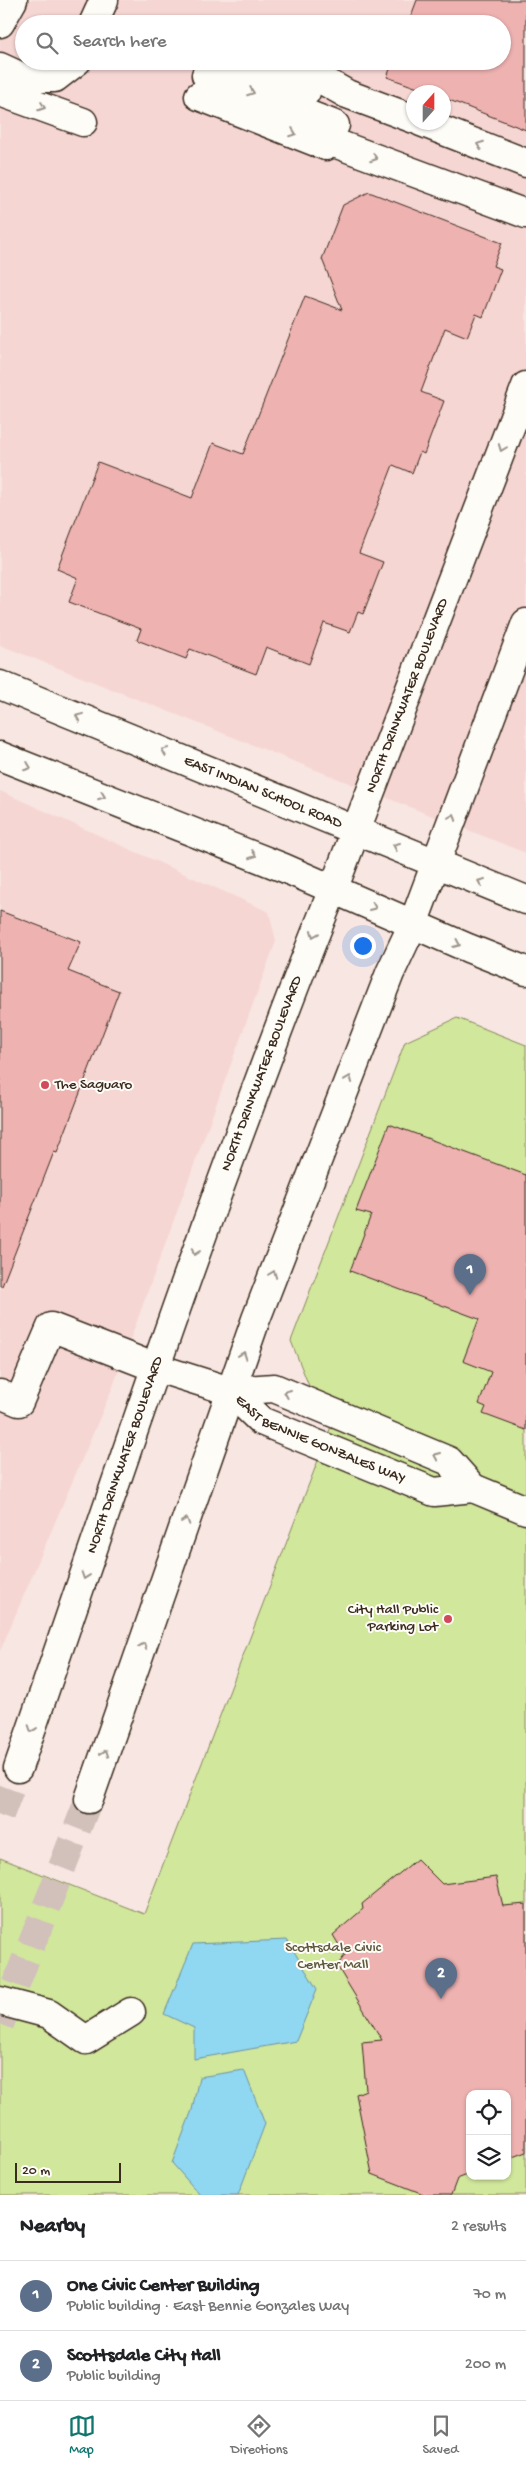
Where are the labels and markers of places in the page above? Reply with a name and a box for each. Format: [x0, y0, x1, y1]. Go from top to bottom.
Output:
place label: The Saguaro [54, 1076, 133, 1094]
marker: The Saguaro [39, 1079, 51, 1091]
pin: 1 [454, 1254, 486, 1295]
place label: City Hall Public Parking Lot [348, 1601, 440, 1636]
marker: City Hall Public Parking Lot [442, 1613, 454, 1625]
pin: 2 [425, 1958, 457, 1999]

